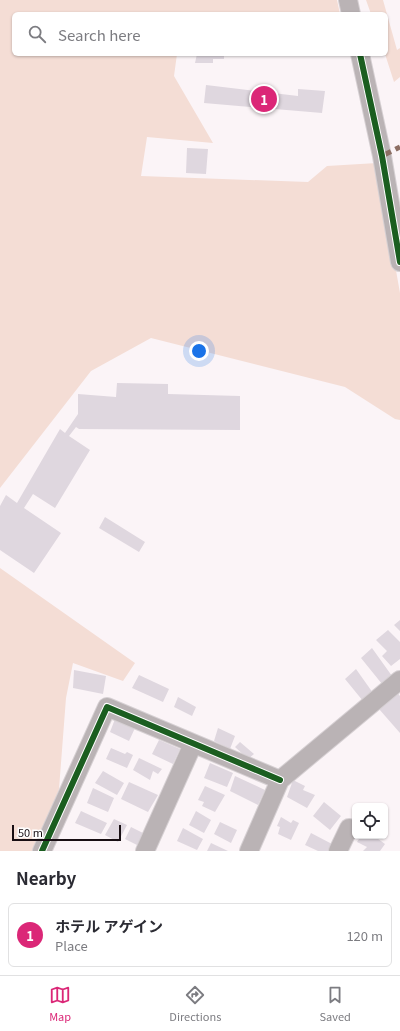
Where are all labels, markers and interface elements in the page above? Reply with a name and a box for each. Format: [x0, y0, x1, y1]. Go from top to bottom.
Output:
search box [12, 12, 388, 56]
icon: search [26, 23, 48, 45]
text: Search here [58, 24, 140, 45]
pin: 1 [251, 84, 277, 114]
your location [189, 341, 209, 361]
map controls [352, 803, 388, 839]
button: locate [352, 803, 388, 839]
scale bar [12, 823, 121, 842]
text: 50 m [18, 824, 43, 840]
text: Nearby [16, 865, 76, 890]
text: ホテル アゲイン [55, 915, 163, 936]
text: 1 [26, 926, 34, 945]
text: 120 m [346, 926, 383, 945]
text: Place [55, 936, 88, 955]
tab: Map [49, 984, 71, 1024]
tab: Directions [169, 984, 221, 1024]
tab: Saved [320, 984, 351, 1024]

